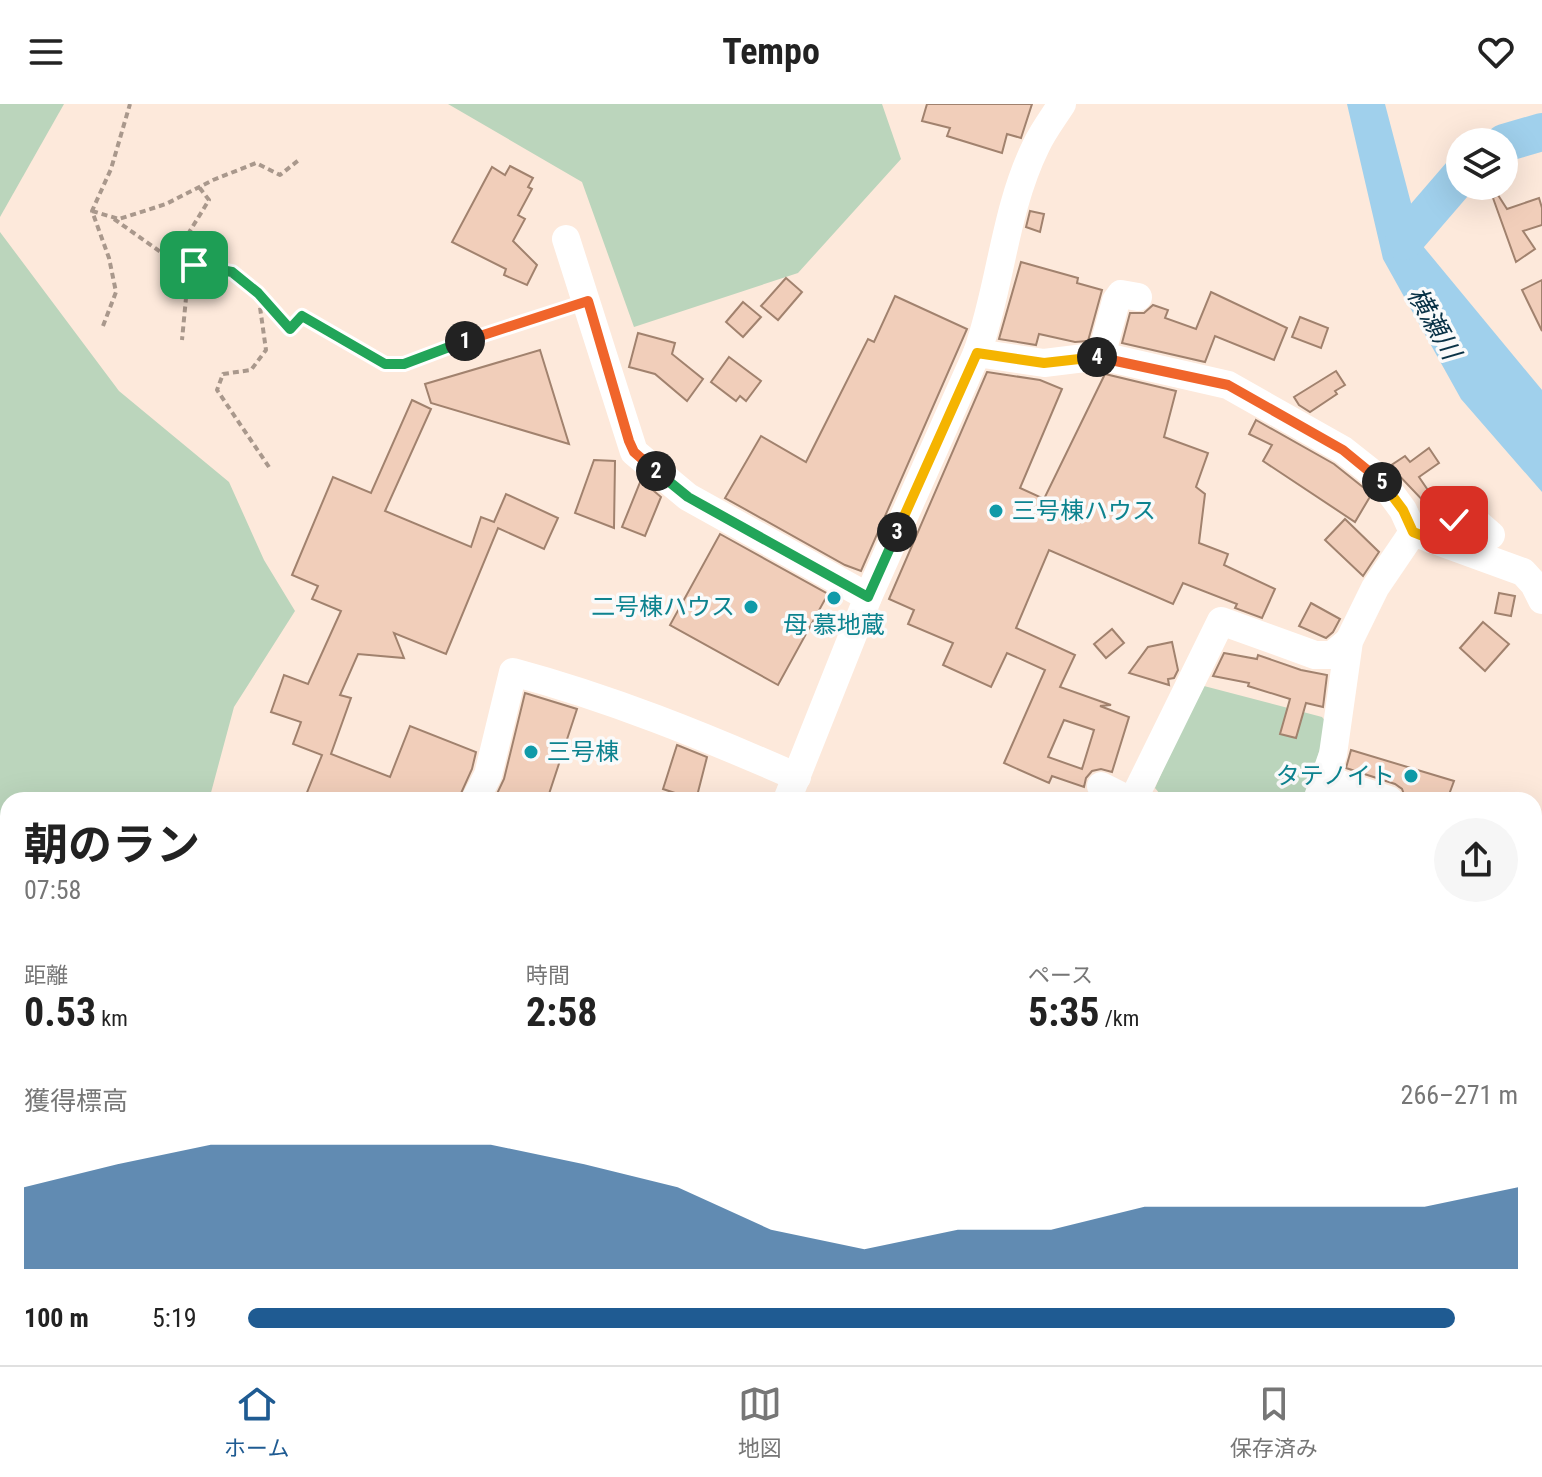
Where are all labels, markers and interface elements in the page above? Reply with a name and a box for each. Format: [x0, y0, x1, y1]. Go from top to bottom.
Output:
icon: menu [24, 30, 68, 74]
icon: heart [1474, 30, 1518, 74]
text: Tempo [722, 31, 820, 73]
map controls [1446, 128, 1518, 200]
button: layers [1446, 128, 1518, 200]
pin [160, 231, 228, 299]
icon: arrive [172, 243, 216, 287]
water label: 横瀬川 [1402, 282, 1468, 367]
pin: 1 [445, 321, 485, 361]
text: 1 [459, 328, 471, 353]
pin: 4 [1077, 337, 1117, 377]
text: 4 [1091, 344, 1103, 369]
pin: 2 [636, 451, 676, 491]
text: 2 [650, 458, 662, 483]
pin: 5 [1362, 462, 1402, 502]
text: 5 [1376, 469, 1388, 494]
pin [1420, 486, 1488, 554]
place label: 三号棟ハウス [1012, 497, 1156, 525]
icon: check [1432, 498, 1476, 542]
marker: 三号棟ハウス [987, 502, 1005, 520]
pin: 3 [877, 512, 917, 552]
text: 3 [891, 519, 903, 544]
marker: 母 慕地蔵 [825, 589, 843, 607]
place label: 二号棟ハウス [591, 593, 735, 621]
marker: 二号棟ハウス [742, 598, 760, 616]
place label: 母 慕地蔵 [783, 611, 885, 639]
place label: 三号棟 [547, 738, 619, 766]
marker: 三号棟 [522, 743, 540, 761]
place label: タテノイト [1276, 762, 1395, 790]
marker: タテノイト [1402, 767, 1420, 785]
button: share [1434, 818, 1518, 902]
text: 朝のラン [24, 819, 200, 871]
text: 07:58 [24, 875, 81, 905]
text: 距離 [24, 963, 68, 988]
text: 時間 [526, 963, 570, 988]
text: ペース [1028, 963, 1093, 988]
text: 0.53 [24, 989, 96, 1036]
text: 2:58 [526, 989, 598, 1036]
text: 5:35 [1028, 989, 1100, 1036]
text: km [96, 1006, 128, 1031]
text: /km [1100, 1006, 1139, 1031]
text: 266–271 m [1401, 1080, 1518, 1110]
text: 獲得標高 [24, 1086, 128, 1116]
text: 100 m [24, 1303, 89, 1333]
text: 5:19 [152, 1303, 197, 1333]
tab: ホーム [224, 1382, 289, 1462]
tab: 地図 [738, 1382, 782, 1462]
tab: 保存済み [1230, 1382, 1318, 1462]

